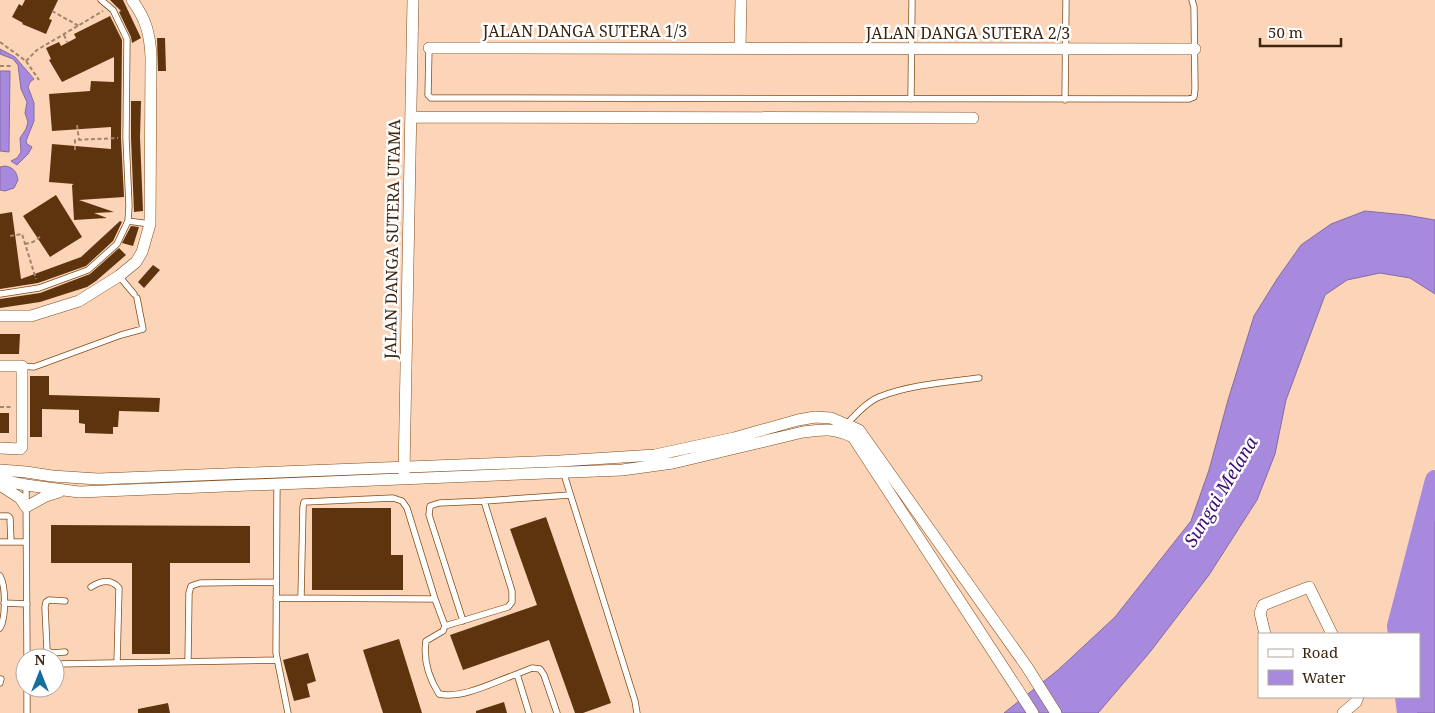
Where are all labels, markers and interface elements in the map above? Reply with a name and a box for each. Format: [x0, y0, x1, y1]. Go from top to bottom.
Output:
scale bar [1260, 15, 1341, 47]
street label: JALAN DANGA SUTERA 1/3 [482, 20, 687, 42]
street label: JALAN DANGA SUTERA 2/3 [865, 22, 1070, 44]
text: 50 m [1268, 22, 1303, 42]
street label: JALAN DANGA SUTERA UTAMA [379, 118, 405, 360]
water label: Sungai Melana [1178, 431, 1263, 551]
legend [1258, 633, 1420, 698]
text: Road [1302, 642, 1338, 662]
north arrow [15, 648, 65, 698]
text: N [34, 650, 46, 669]
text: Water [1302, 667, 1345, 687]

